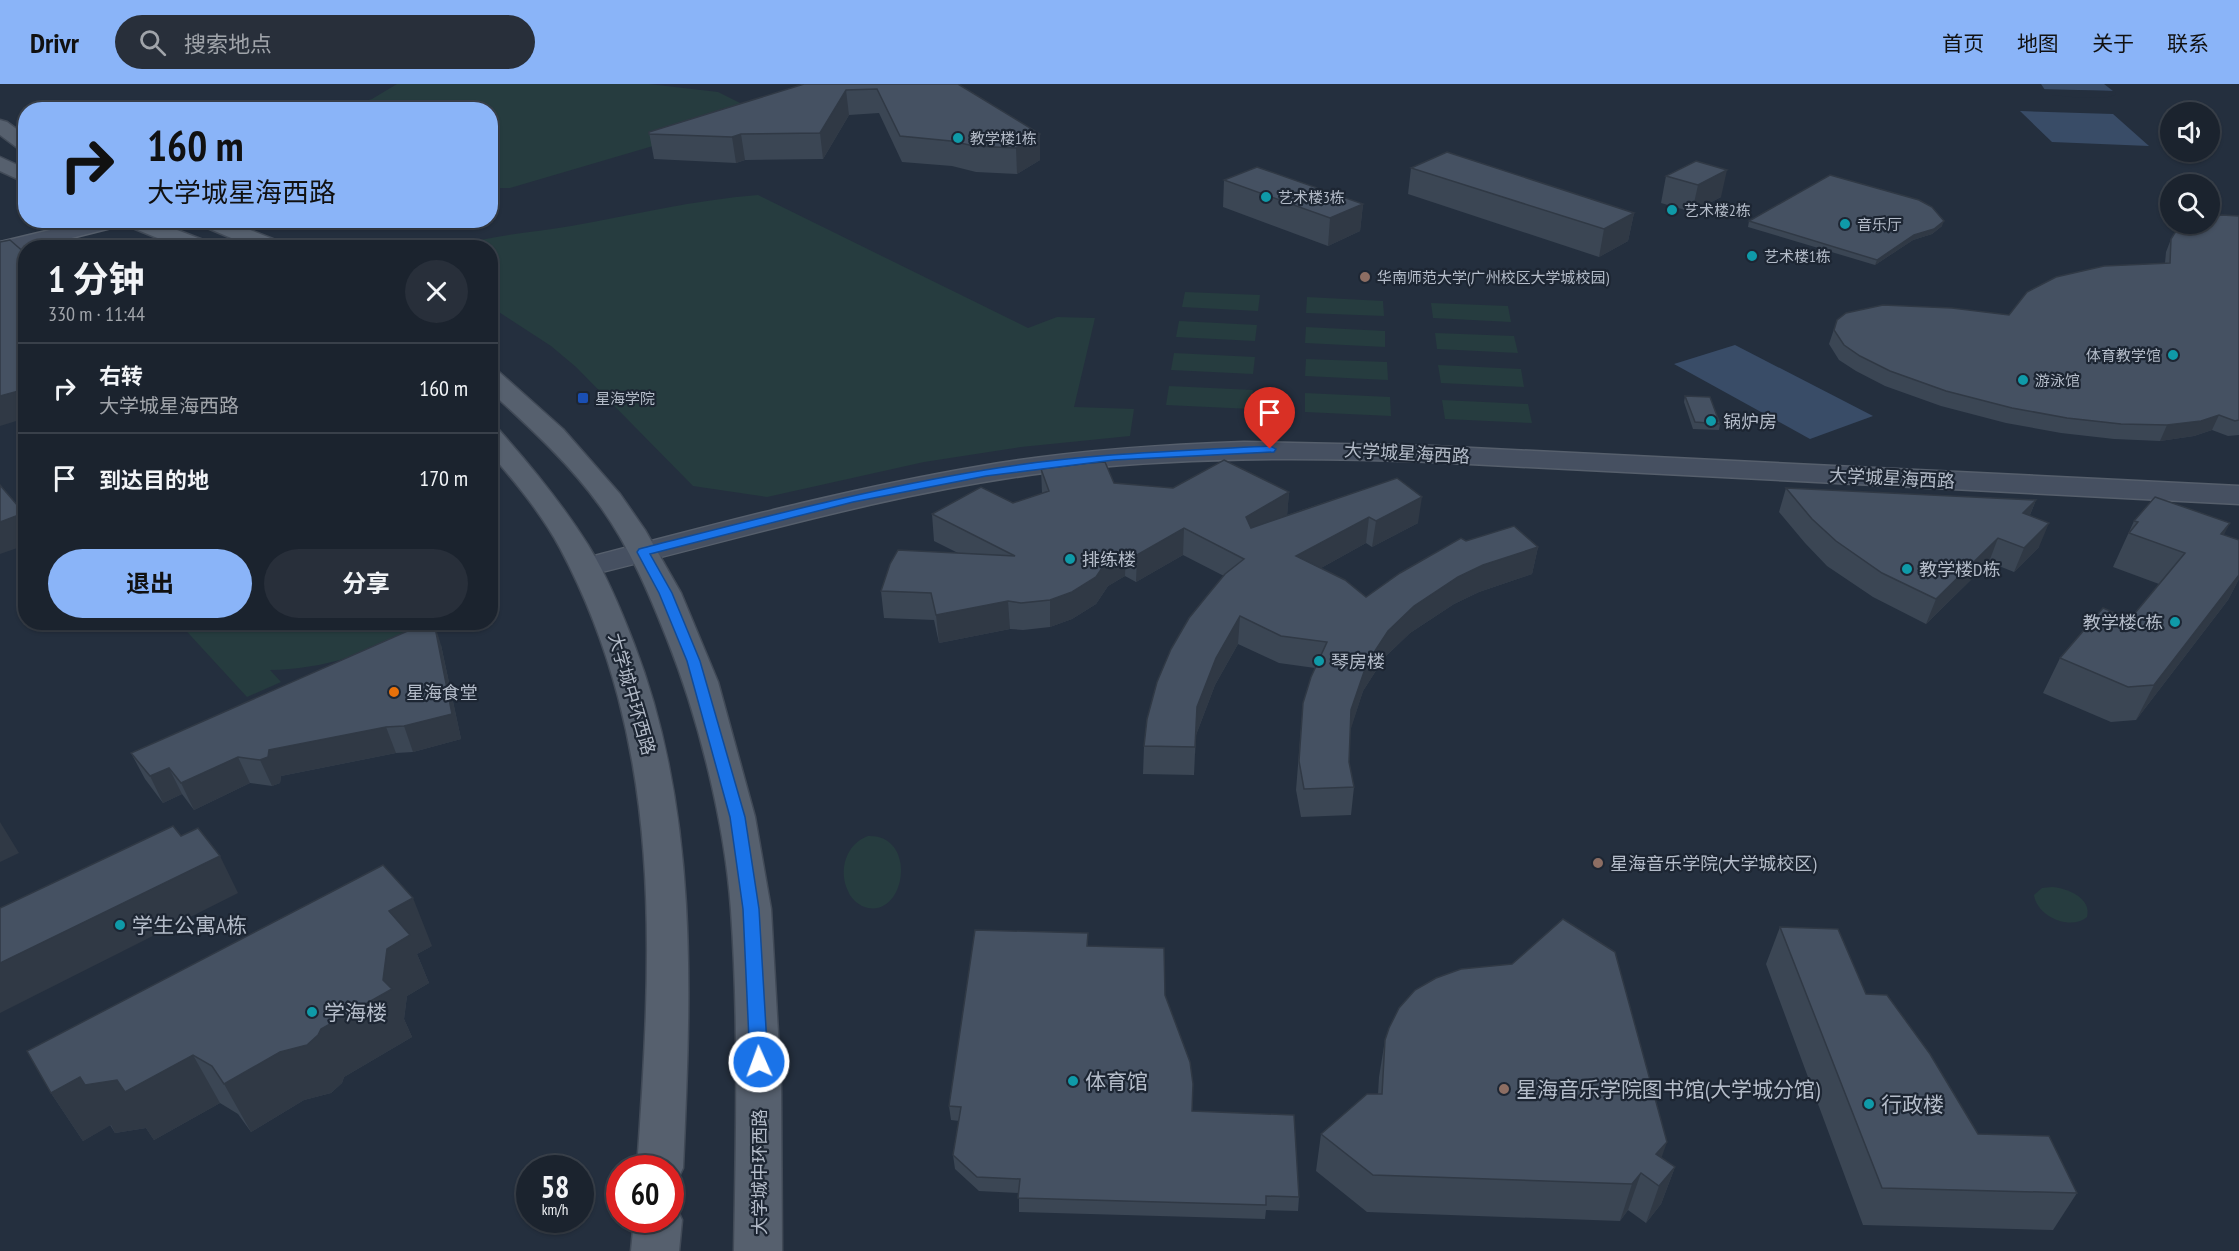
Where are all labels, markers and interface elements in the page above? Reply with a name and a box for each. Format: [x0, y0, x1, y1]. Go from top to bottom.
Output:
search box [115, 15, 535, 69]
text: Drivr [30, 24, 79, 61]
icon: search [136, 26, 169, 59]
text: 搜索地点 [184, 30, 272, 58]
text: 首页 [1942, 30, 1984, 57]
text: 地图 [2017, 30, 2059, 57]
text: 关于 [2092, 30, 2134, 57]
text: 联系 [2167, 30, 2209, 57]
map controls [2160, 102, 2220, 234]
button: sound [2160, 102, 2220, 162]
text: 160 m [147, 118, 244, 173]
icon: right [48, 126, 126, 204]
place label: 教学楼1栋 [970, 129, 1037, 148]
marker: 教学楼1栋 [951, 131, 965, 145]
button: search [2160, 174, 2220, 234]
text: 大学城星海西路 [147, 175, 336, 209]
place label: 艺术楼3栋 [1278, 188, 1345, 207]
marker: 艺术楼3栋 [1259, 190, 1273, 204]
place label: 艺术楼2栋 [1684, 201, 1751, 220]
marker: 艺术楼2栋 [1665, 203, 1679, 217]
place label: 音乐厅 [1857, 215, 1902, 234]
marker: 音乐厅 [1838, 217, 1852, 231]
place label: 艺术楼1栋 [1764, 247, 1831, 266]
marker: 艺术楼1栋 [1745, 249, 1759, 263]
text: 1 分钟 [48, 255, 145, 302]
button: close [405, 260, 468, 323]
place label: 华南师范大学(广州校区大学城校园) [1377, 268, 1609, 287]
marker: 华南师范大学(广州校区大学城校园) [1358, 270, 1372, 284]
text: 330 m · 11:44 [48, 301, 145, 327]
place label: 体育教学馆 [2086, 346, 2161, 365]
marker: 体育教学馆 [2166, 348, 2180, 362]
text: 右转 [99, 362, 143, 390]
place label: 游泳馆 [2035, 371, 2080, 390]
icon: right [48, 372, 81, 405]
marker: 游泳馆 [2016, 373, 2030, 387]
text: 160 m [419, 374, 468, 402]
pin [1244, 387, 1295, 449]
place label: 星海学院 [595, 389, 655, 408]
marker: 星海学院 [576, 391, 590, 405]
text: 大学城星海西路 [99, 393, 239, 419]
icon: arrive [1253, 396, 1286, 429]
place label: 锅炉房 [1723, 410, 1777, 433]
marker: 锅炉房 [1704, 414, 1718, 428]
street label: 大学城星海西路 [1343, 438, 1471, 468]
icon: arrive [48, 462, 81, 495]
street label: 大学城星海西路 [1828, 463, 1956, 493]
text: 170 m [419, 464, 468, 492]
text: 到达目的地 [99, 466, 209, 494]
place label: 排练楼 [1082, 548, 1136, 571]
button: 退出 [48, 549, 252, 618]
button: 分享 [264, 549, 468, 618]
marker: 排练楼 [1063, 552, 1077, 566]
place label: 教学楼D栋 [1919, 558, 2000, 581]
marker: 教学楼D栋 [1900, 562, 1914, 576]
place label: 教学楼C栋 [2083, 611, 2163, 634]
marker: 教学楼C栋 [2168, 615, 2182, 629]
street label: 大学城中环西路 [604, 630, 660, 758]
place label: 琴房楼 [1331, 650, 1385, 673]
marker: 琴房楼 [1312, 654, 1326, 668]
place label: 星海食堂 [406, 681, 478, 704]
marker: 星海食堂 [387, 685, 401, 699]
place label: 星海音乐学院(大学城校区) [1610, 852, 1817, 875]
marker: 星海音乐学院(大学城校区) [1591, 856, 1605, 870]
place label: 学生公寓A栋 [132, 912, 247, 939]
marker: 学生公寓A栋 [113, 918, 127, 932]
place label: 学海楼 [324, 999, 387, 1026]
marker: 学海楼 [305, 1005, 319, 1019]
position arrow [727, 1030, 791, 1094]
place label: 体育馆 [1085, 1068, 1148, 1095]
marker: 体育馆 [1066, 1074, 1080, 1088]
place label: 星海音乐学院图书馆(大学城分馆) [1516, 1076, 1820, 1103]
marker: 星海音乐学院图书馆(大学城分馆) [1497, 1082, 1511, 1096]
place label: 行政楼 [1881, 1091, 1944, 1118]
marker: 行政楼 [1862, 1097, 1876, 1111]
street label: 大学城中环西路 [748, 1109, 771, 1235]
speed limit sign: 60 [606, 1155, 684, 1233]
text: 58 [541, 1167, 569, 1206]
text: km/h [542, 1200, 568, 1219]

